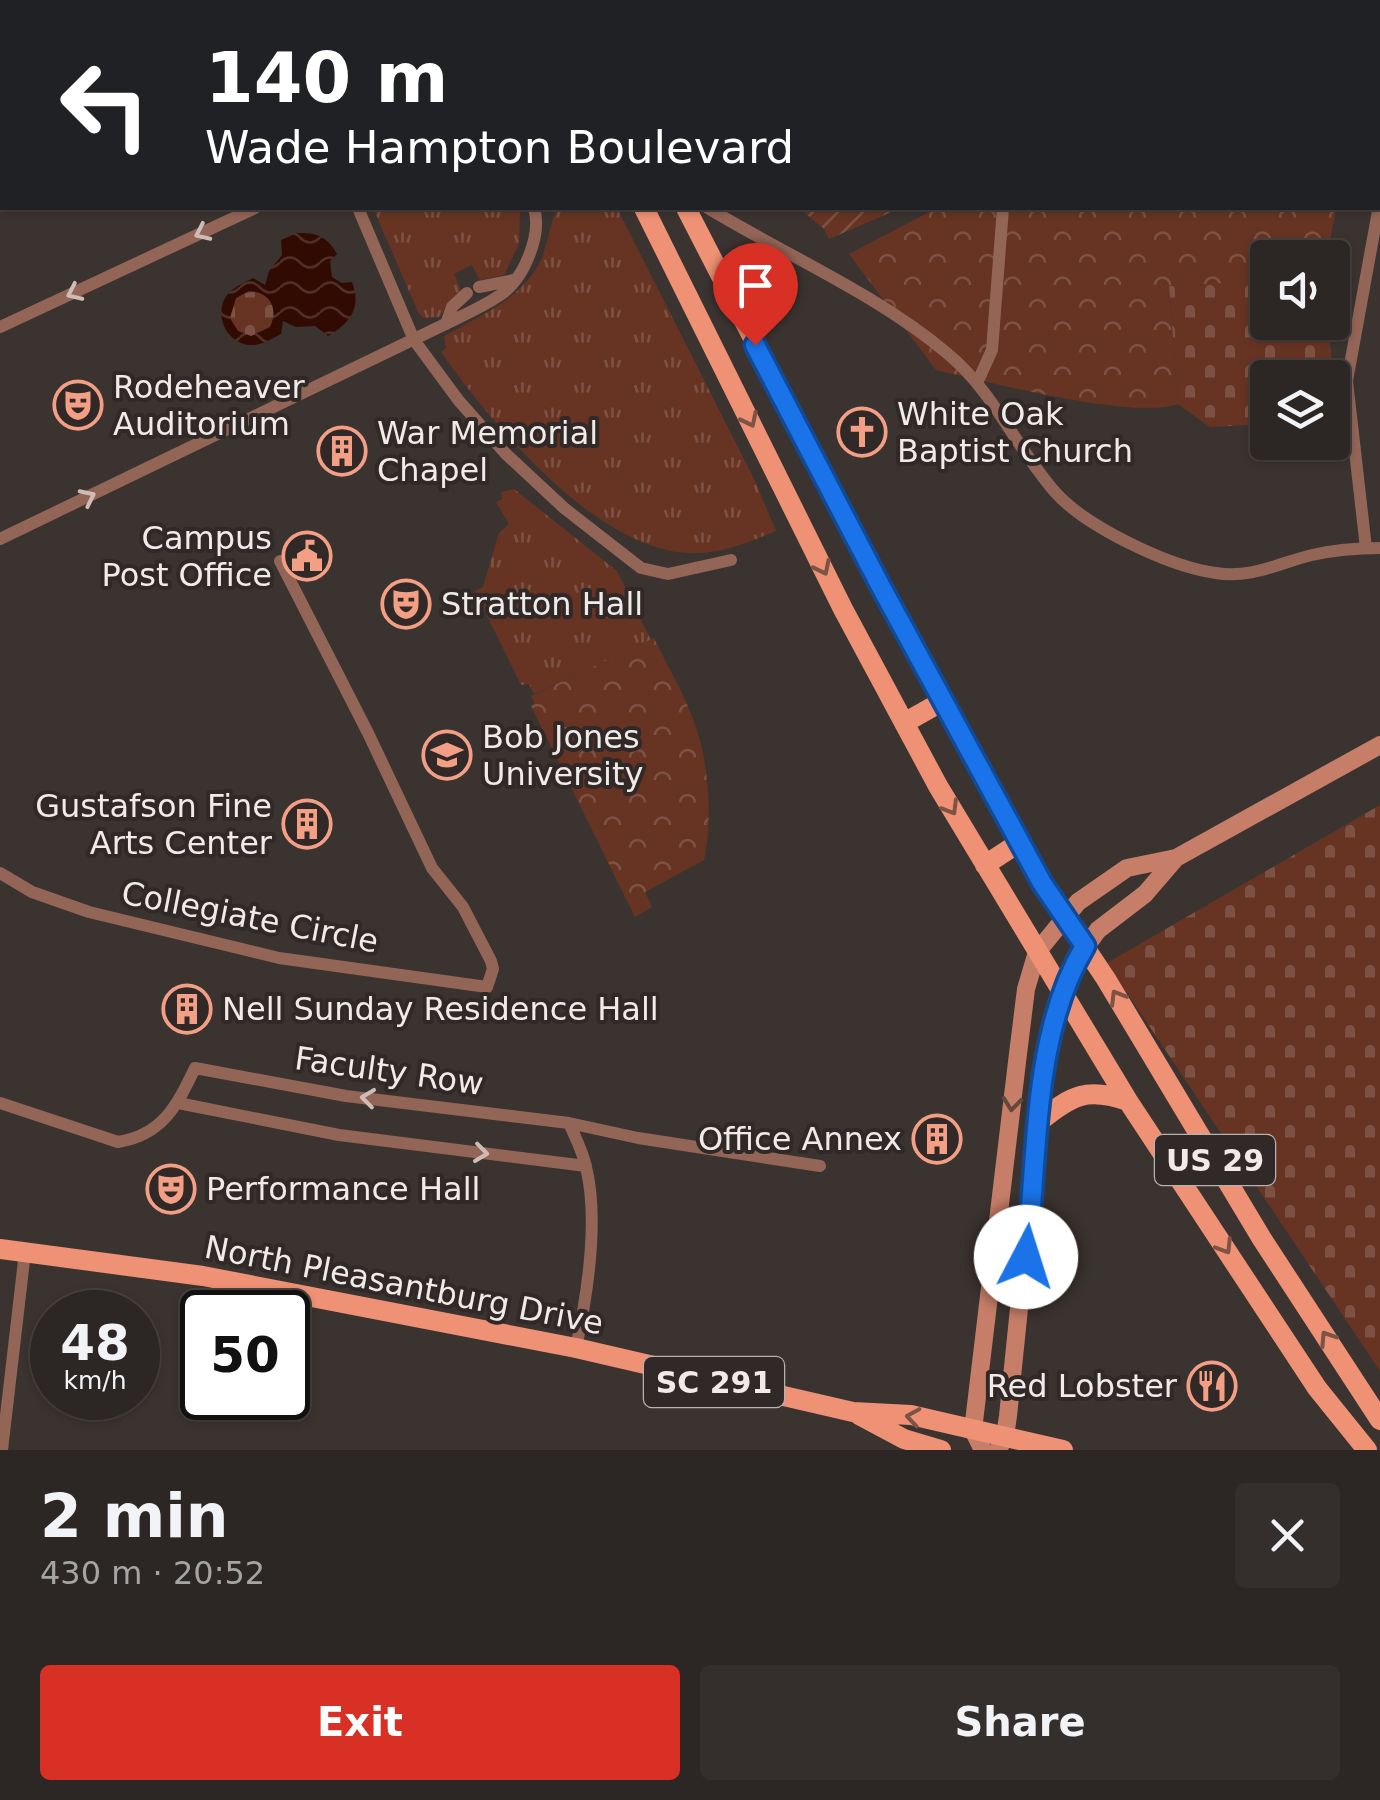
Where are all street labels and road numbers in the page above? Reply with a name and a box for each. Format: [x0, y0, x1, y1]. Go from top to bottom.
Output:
street label: Collegiate Circle [119, 873, 381, 961]
street label: Faculty Row [292, 1039, 486, 1103]
road number: US 29 [1155, 1135, 1275, 1185]
street label: North Pleasantburg Drive [201, 1228, 607, 1342]
road number: SC 291 [644, 1357, 784, 1407]

